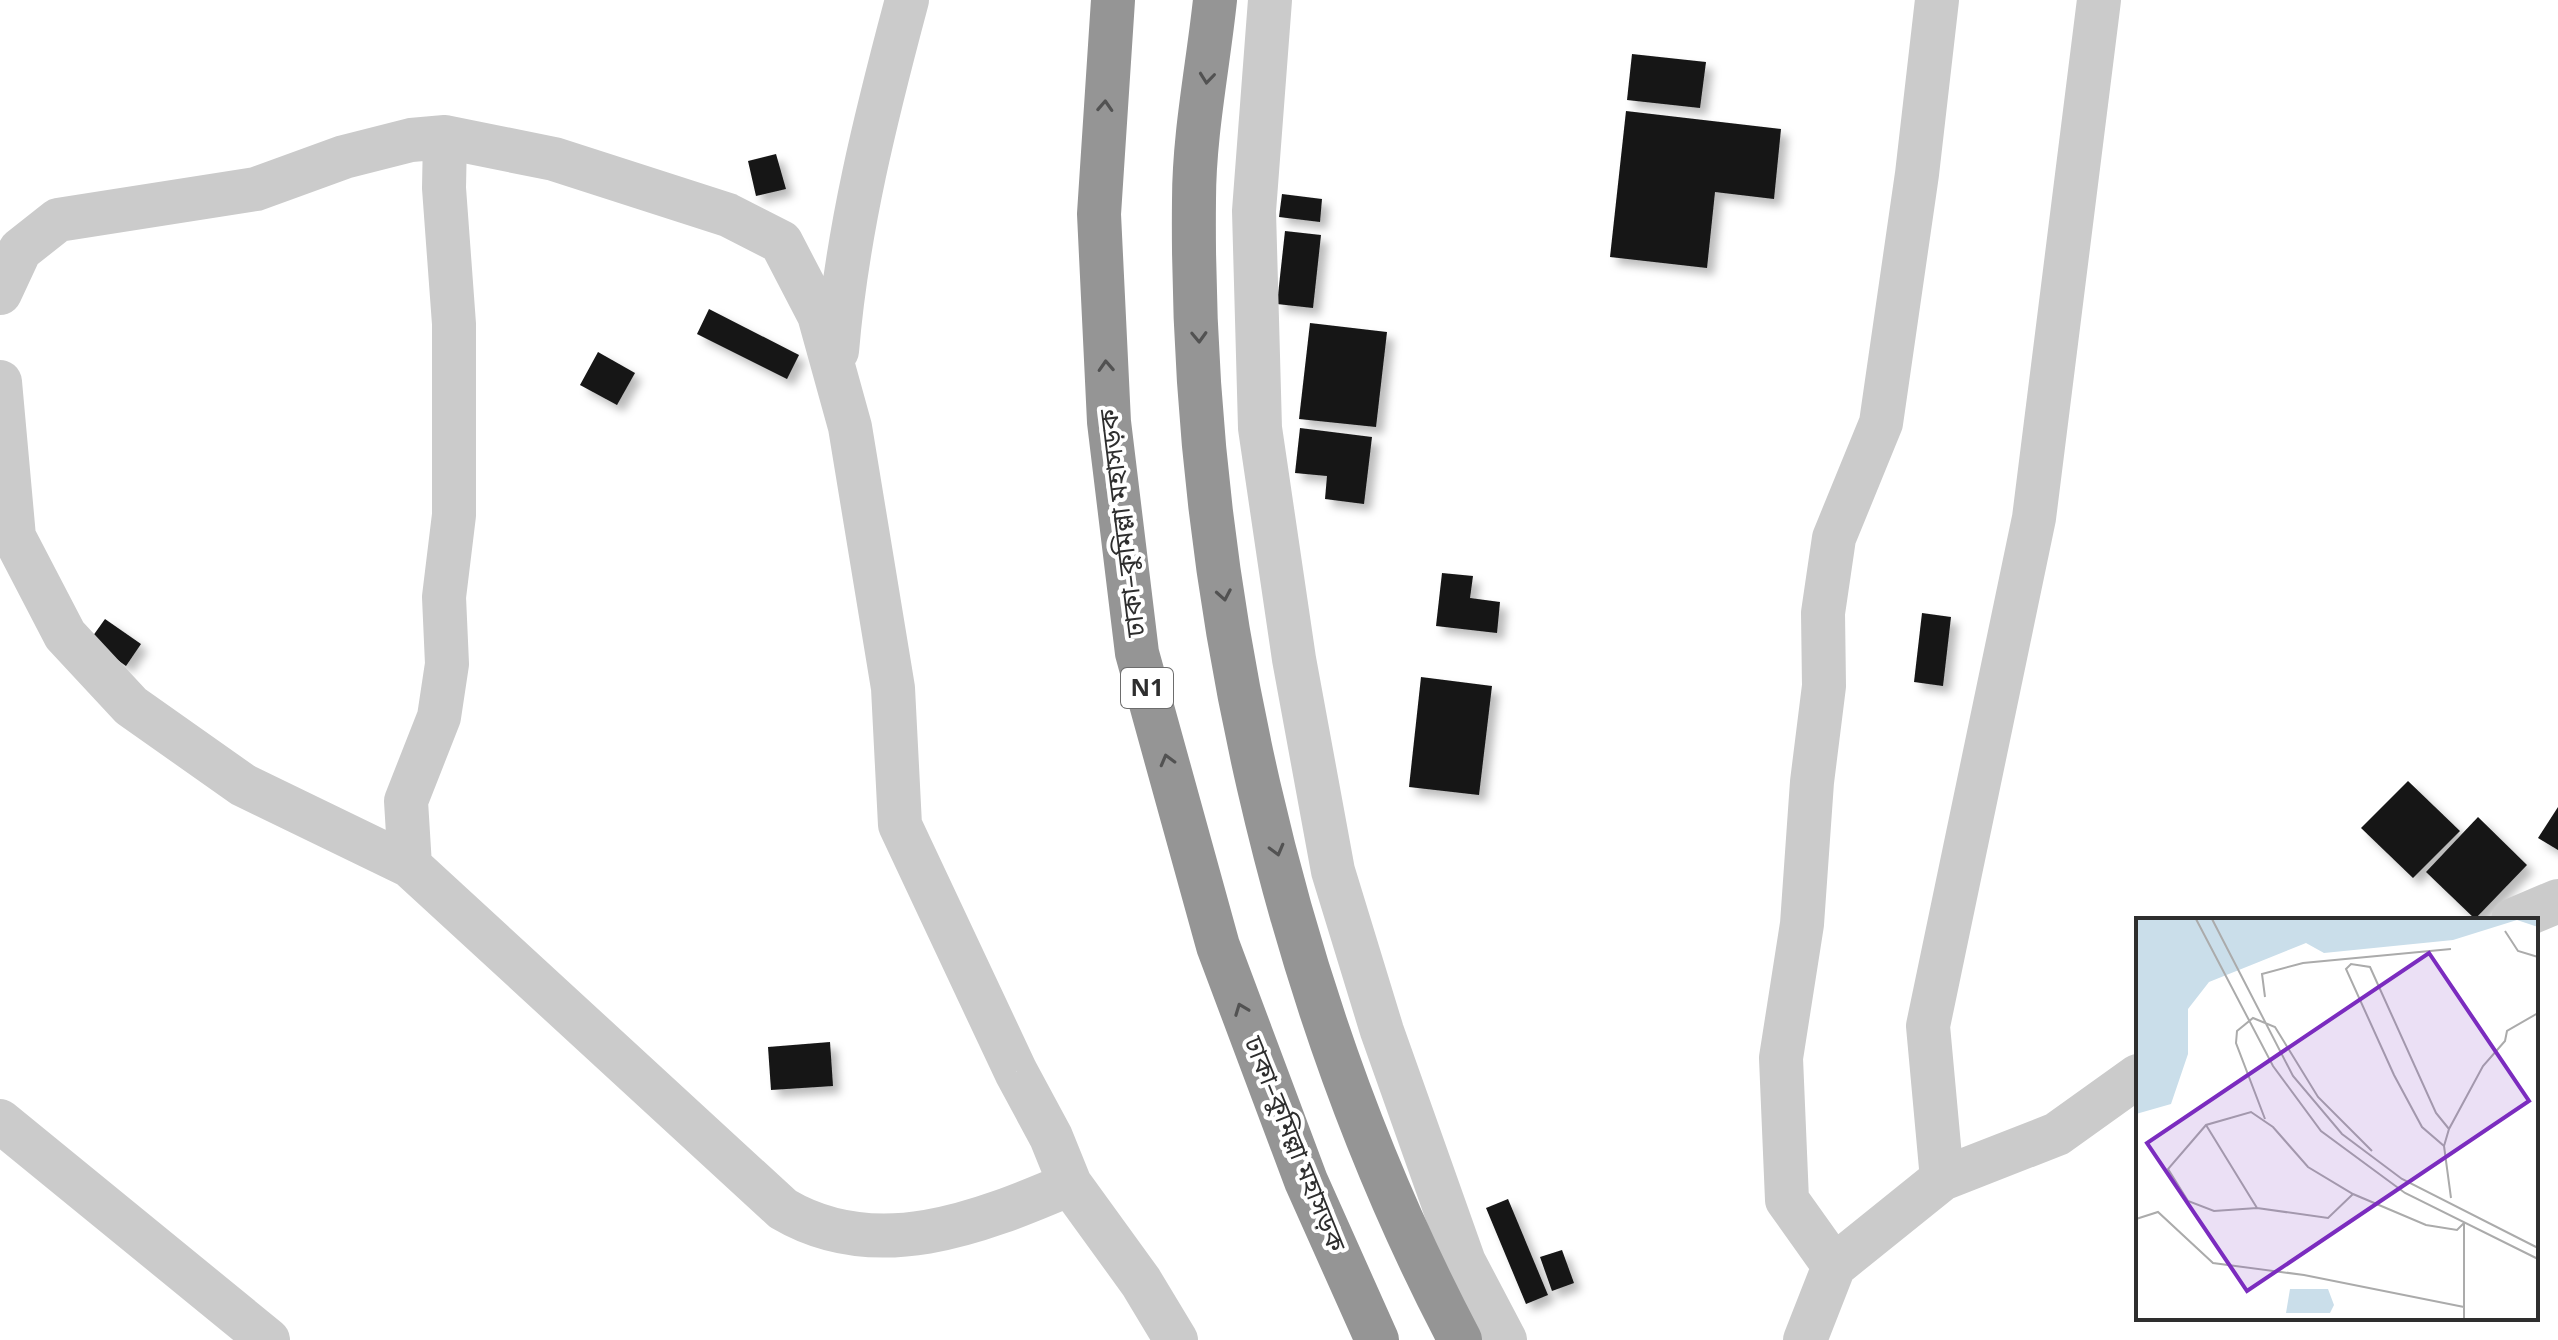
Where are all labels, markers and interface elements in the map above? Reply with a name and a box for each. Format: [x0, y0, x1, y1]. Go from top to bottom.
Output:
one-way arrow [1198, 71, 1215, 84]
one-way arrow [1096, 99, 1113, 112]
one-way arrow [1190, 331, 1207, 344]
one-way arrow [1098, 359, 1115, 372]
street label: ঢাকা–কুমিল্লা মহাসড়ক [1089, 406, 1153, 640]
one-way arrow [1215, 588, 1232, 602]
road number: N1 [1121, 668, 1173, 708]
one-way arrow [1159, 753, 1176, 767]
one-way arrow [1267, 842, 1284, 856]
inset map [2136, 918, 2538, 1320]
one-way arrow [1234, 1003, 1251, 1017]
street label: ঢাকা–কুমিল্লা মহাসড়ক [1236, 1030, 1356, 1258]

